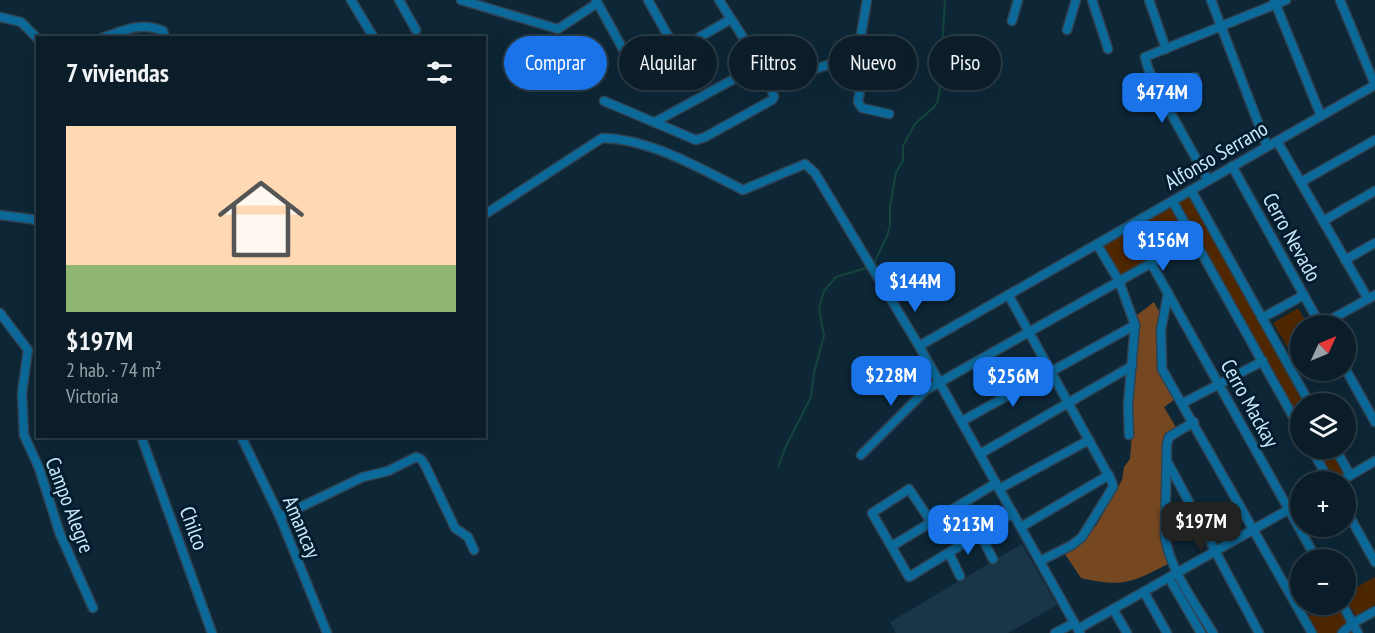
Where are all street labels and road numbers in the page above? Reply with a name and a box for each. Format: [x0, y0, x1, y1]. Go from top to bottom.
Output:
street label: Alfonso Serrano [1160, 115, 1272, 195]
street label: Cerro Nevado [1257, 188, 1327, 286]
street label: Cerro Mackay [1215, 354, 1285, 452]
street label: Campo Alegre [39, 453, 101, 557]
street label: Amancay [277, 492, 327, 562]
street label: Chilco [174, 502, 214, 554]

